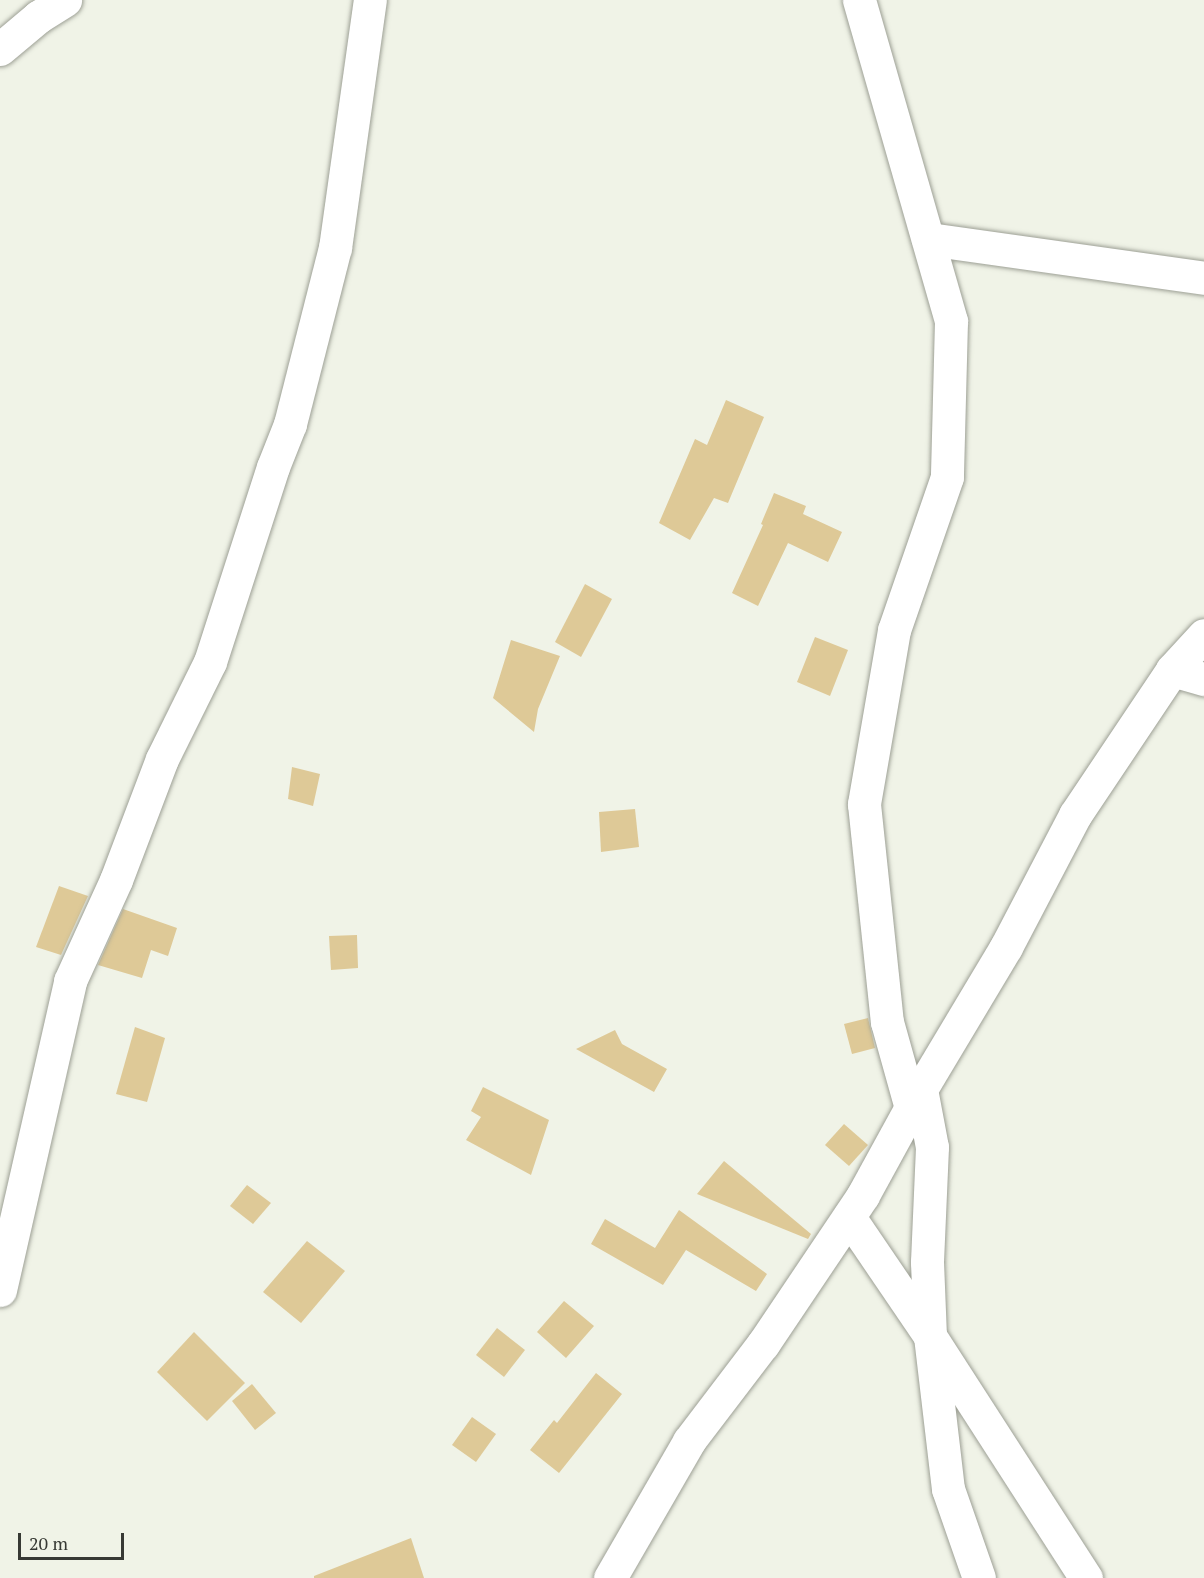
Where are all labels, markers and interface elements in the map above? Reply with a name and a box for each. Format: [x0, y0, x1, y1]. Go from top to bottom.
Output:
scale bar [21, 1521, 128, 1559]
text: 20 m [29, 1531, 68, 1555]

